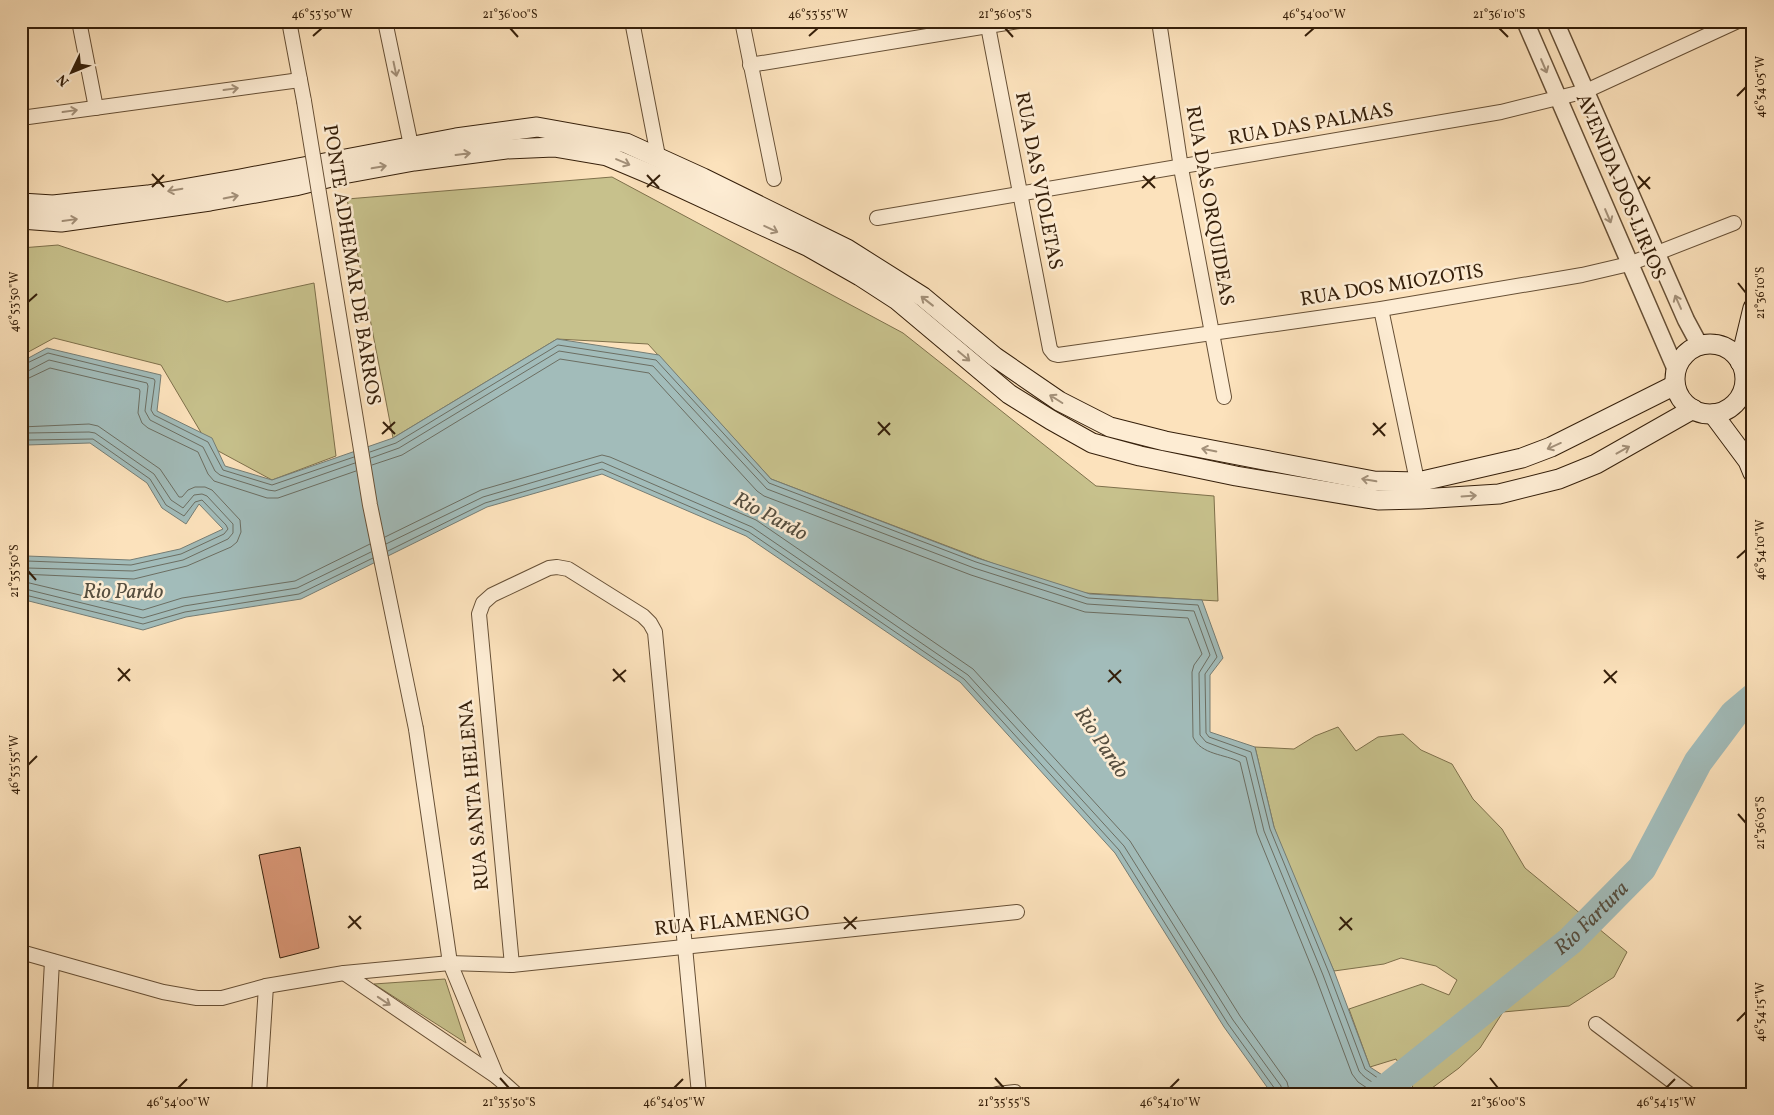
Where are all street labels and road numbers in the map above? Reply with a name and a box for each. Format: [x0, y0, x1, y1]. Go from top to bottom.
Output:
street label: AVENIDA DOS LIRIOS [1568, 89, 1672, 285]
street label: RUA DAS VIOLETAS [1007, 90, 1069, 272]
street label: RUA DAS PALMAS [1226, 97, 1396, 153]
street label: RUA DAS ORQUIDEAS [1178, 104, 1240, 308]
street label: PONTE ADHEMAR DE BARROS [315, 123, 387, 407]
street label: RUA DOS MIOZOTIS [1298, 258, 1486, 314]
street label: RUA SANTA HELENA [453, 698, 497, 892]
street label: RUA FLAMENGO [653, 900, 811, 944]

